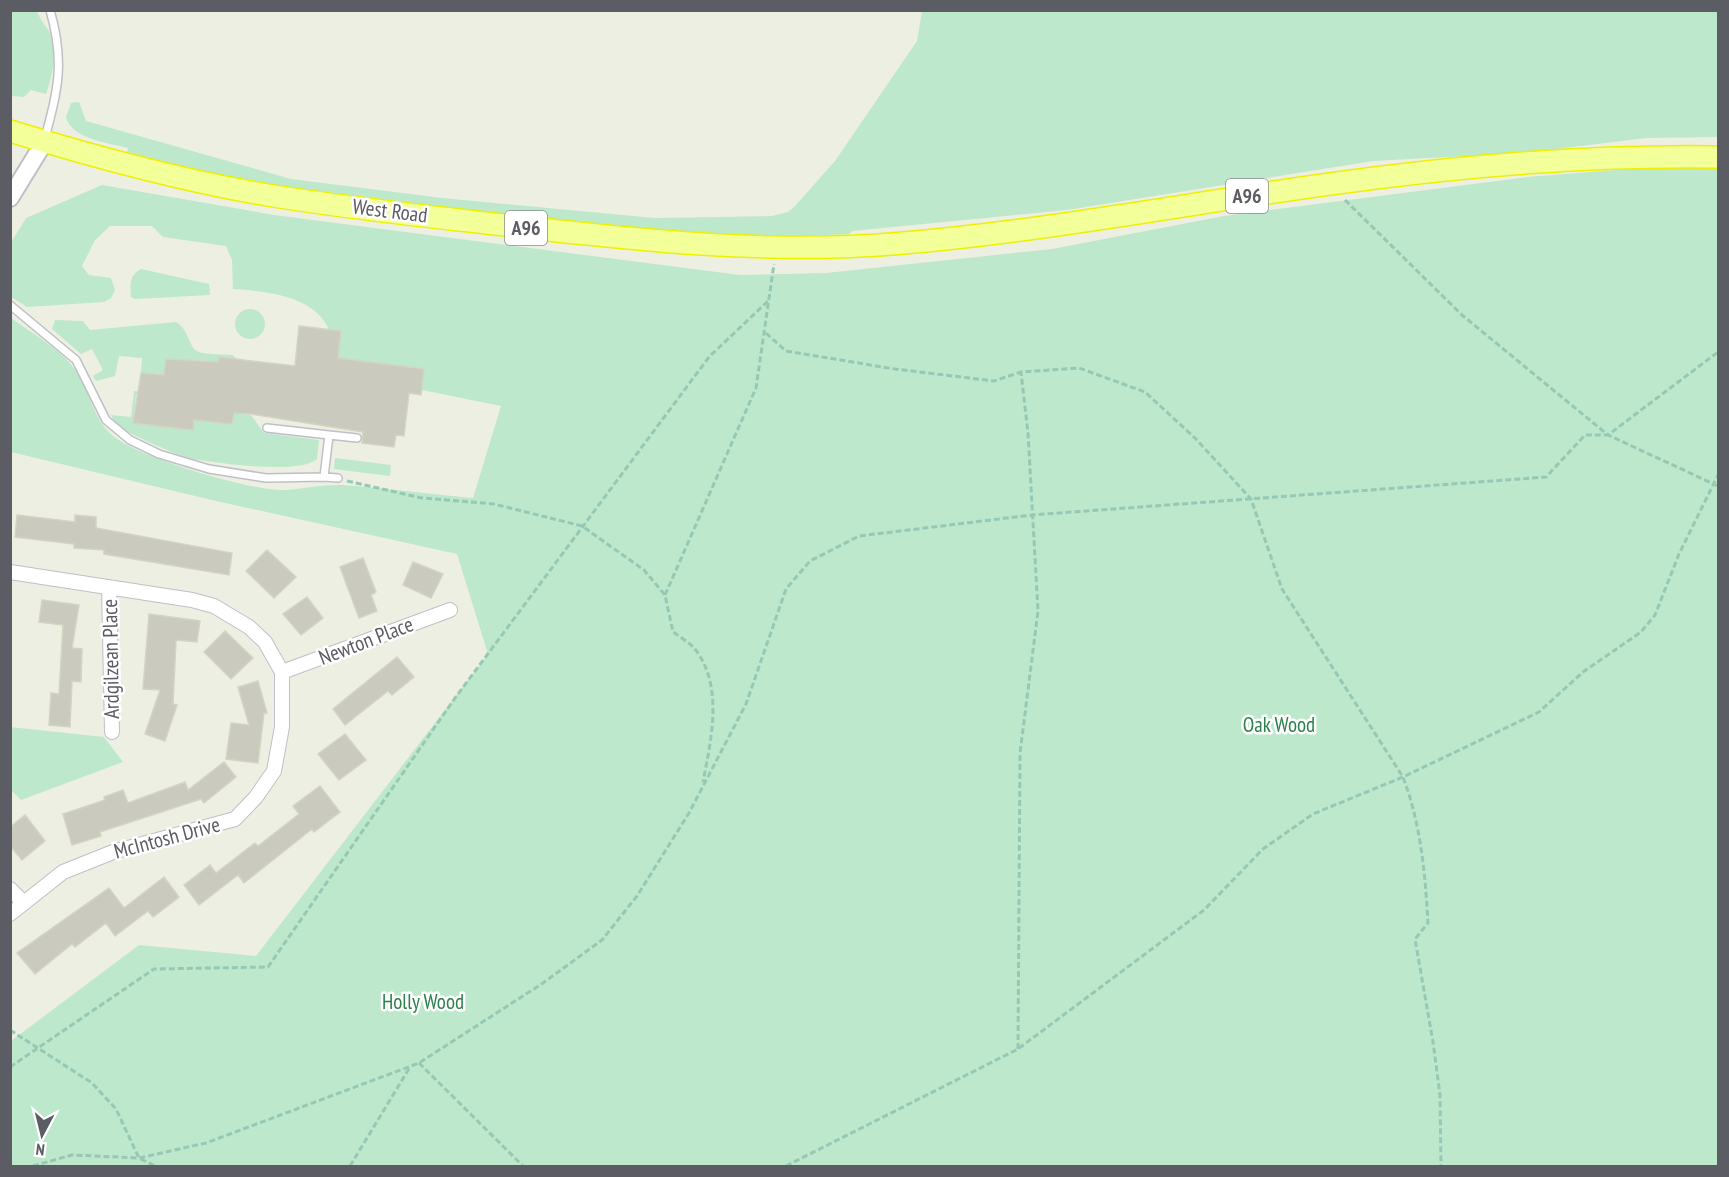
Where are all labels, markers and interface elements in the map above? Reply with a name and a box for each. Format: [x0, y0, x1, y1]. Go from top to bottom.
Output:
road number: A96 [1226, 179, 1268, 213]
street label: West Road [351, 193, 429, 228]
road number: A96 [505, 211, 547, 245]
street label: Ardgilzean Place [96, 599, 125, 719]
street label: Newton Place [315, 610, 417, 671]
park label: Oak Wood [1243, 711, 1315, 738]
street label: McIntosh Drive [111, 810, 223, 865]
park label: Holly Wood [382, 988, 464, 1015]
north arrow [12, 1105, 72, 1165]
text: N [35, 1139, 46, 1160]

